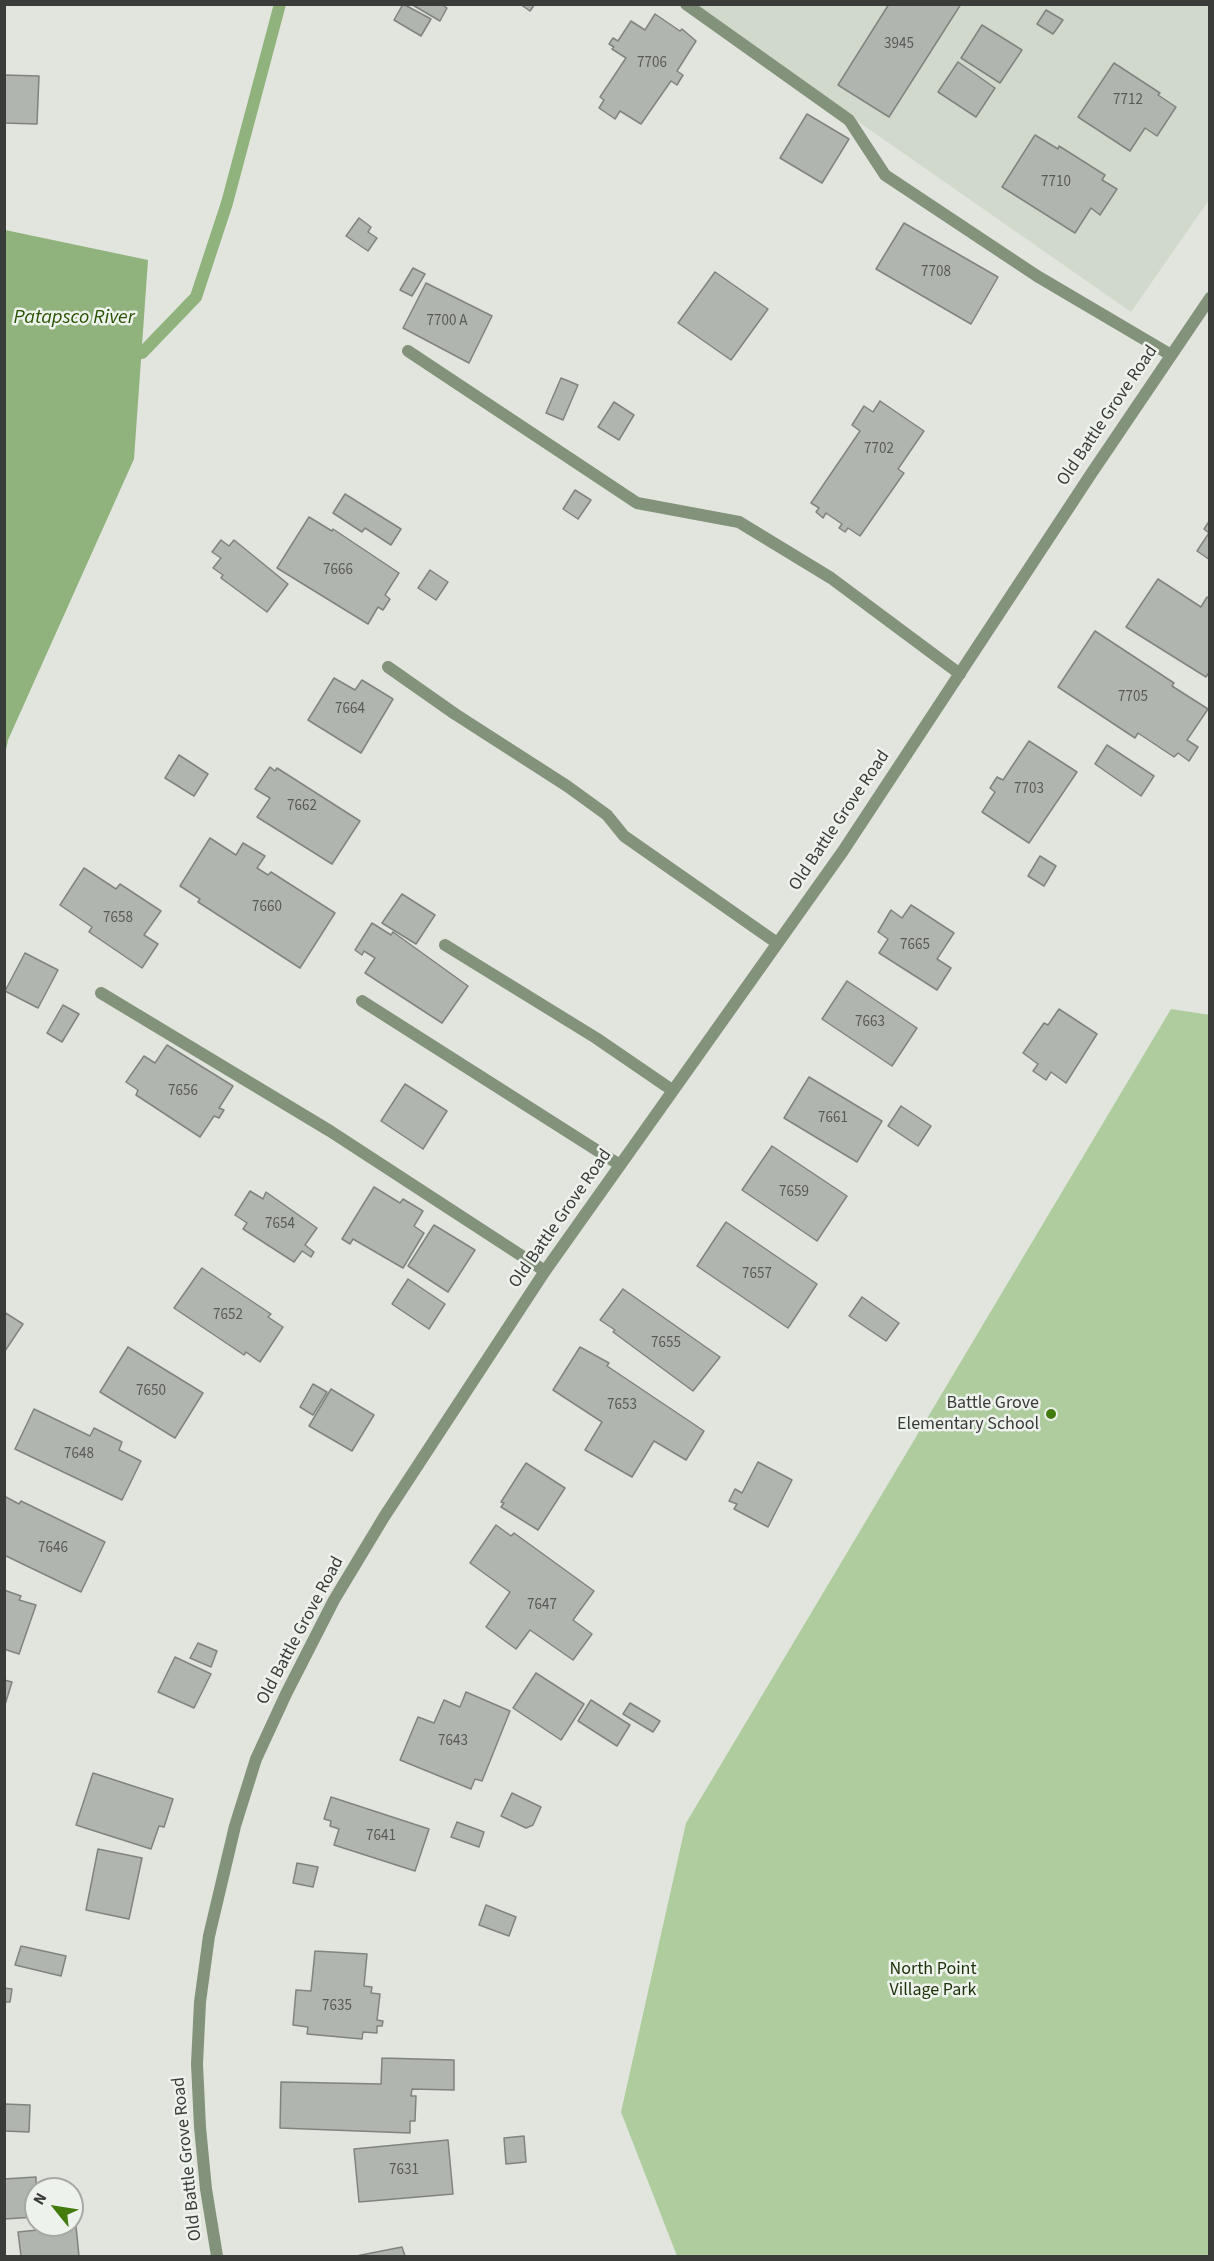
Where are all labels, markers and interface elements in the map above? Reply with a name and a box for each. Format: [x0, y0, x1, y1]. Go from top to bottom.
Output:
house number: 3945 [884, 36, 914, 54]
house number: 7706 [637, 55, 667, 73]
house number: 7712 [1113, 92, 1143, 110]
house number: 7710 [1041, 174, 1071, 192]
house number: 7708 [921, 264, 951, 282]
water label: Patapsco River [13, 307, 135, 331]
house number: 7700 A [427, 313, 467, 331]
street label: Old Battle Grove Road [1053, 342, 1163, 490]
house number: 7702 [864, 441, 894, 459]
house number: 7666 [323, 562, 353, 580]
house number: 7705 [1118, 689, 1148, 707]
house number: 7664 [335, 701, 365, 719]
street label: Old Battle Grove Road [785, 747, 895, 895]
house number: 7703 [1014, 781, 1044, 799]
house number: 7662 [287, 798, 317, 816]
house number: 7660 [252, 899, 282, 917]
house number: 7658 [103, 910, 133, 928]
house number: 7665 [900, 937, 930, 955]
house number: 7663 [855, 1014, 885, 1032]
house number: 7656 [168, 1083, 198, 1101]
house number: 7661 [818, 1110, 848, 1128]
street label: Old Battle Grove Road [505, 1145, 617, 1293]
house number: 7659 [779, 1184, 809, 1202]
house number: 7654 [265, 1216, 295, 1234]
house number: 7657 [742, 1266, 772, 1284]
house number: 7652 [213, 1307, 243, 1325]
house number: 7655 [651, 1335, 681, 1353]
house number: 7650 [136, 1383, 166, 1401]
place label: Battle Grove Elementary School [897, 1393, 1039, 1436]
house number: 7653 [607, 1397, 637, 1415]
marker: Battle Grove Elementary School [1044, 1407, 1058, 1421]
house number: 7648 [64, 1446, 94, 1464]
house number: 7646 [38, 1540, 68, 1558]
street label: Old Battle Grove Road [253, 1553, 349, 1709]
house number: 7647 [527, 1597, 557, 1615]
house number: 7643 [438, 1733, 468, 1751]
house number: 7641 [366, 1828, 396, 1846]
park label: North Point Village Park [890, 1959, 976, 2002]
house number: 7635 [322, 1998, 352, 2016]
street label: Old Battle Grove Road [169, 2076, 207, 2242]
house number: 7631 [389, 2162, 419, 2180]
north arrow [24, 2177, 84, 2237]
text: N [28, 2189, 52, 2209]

